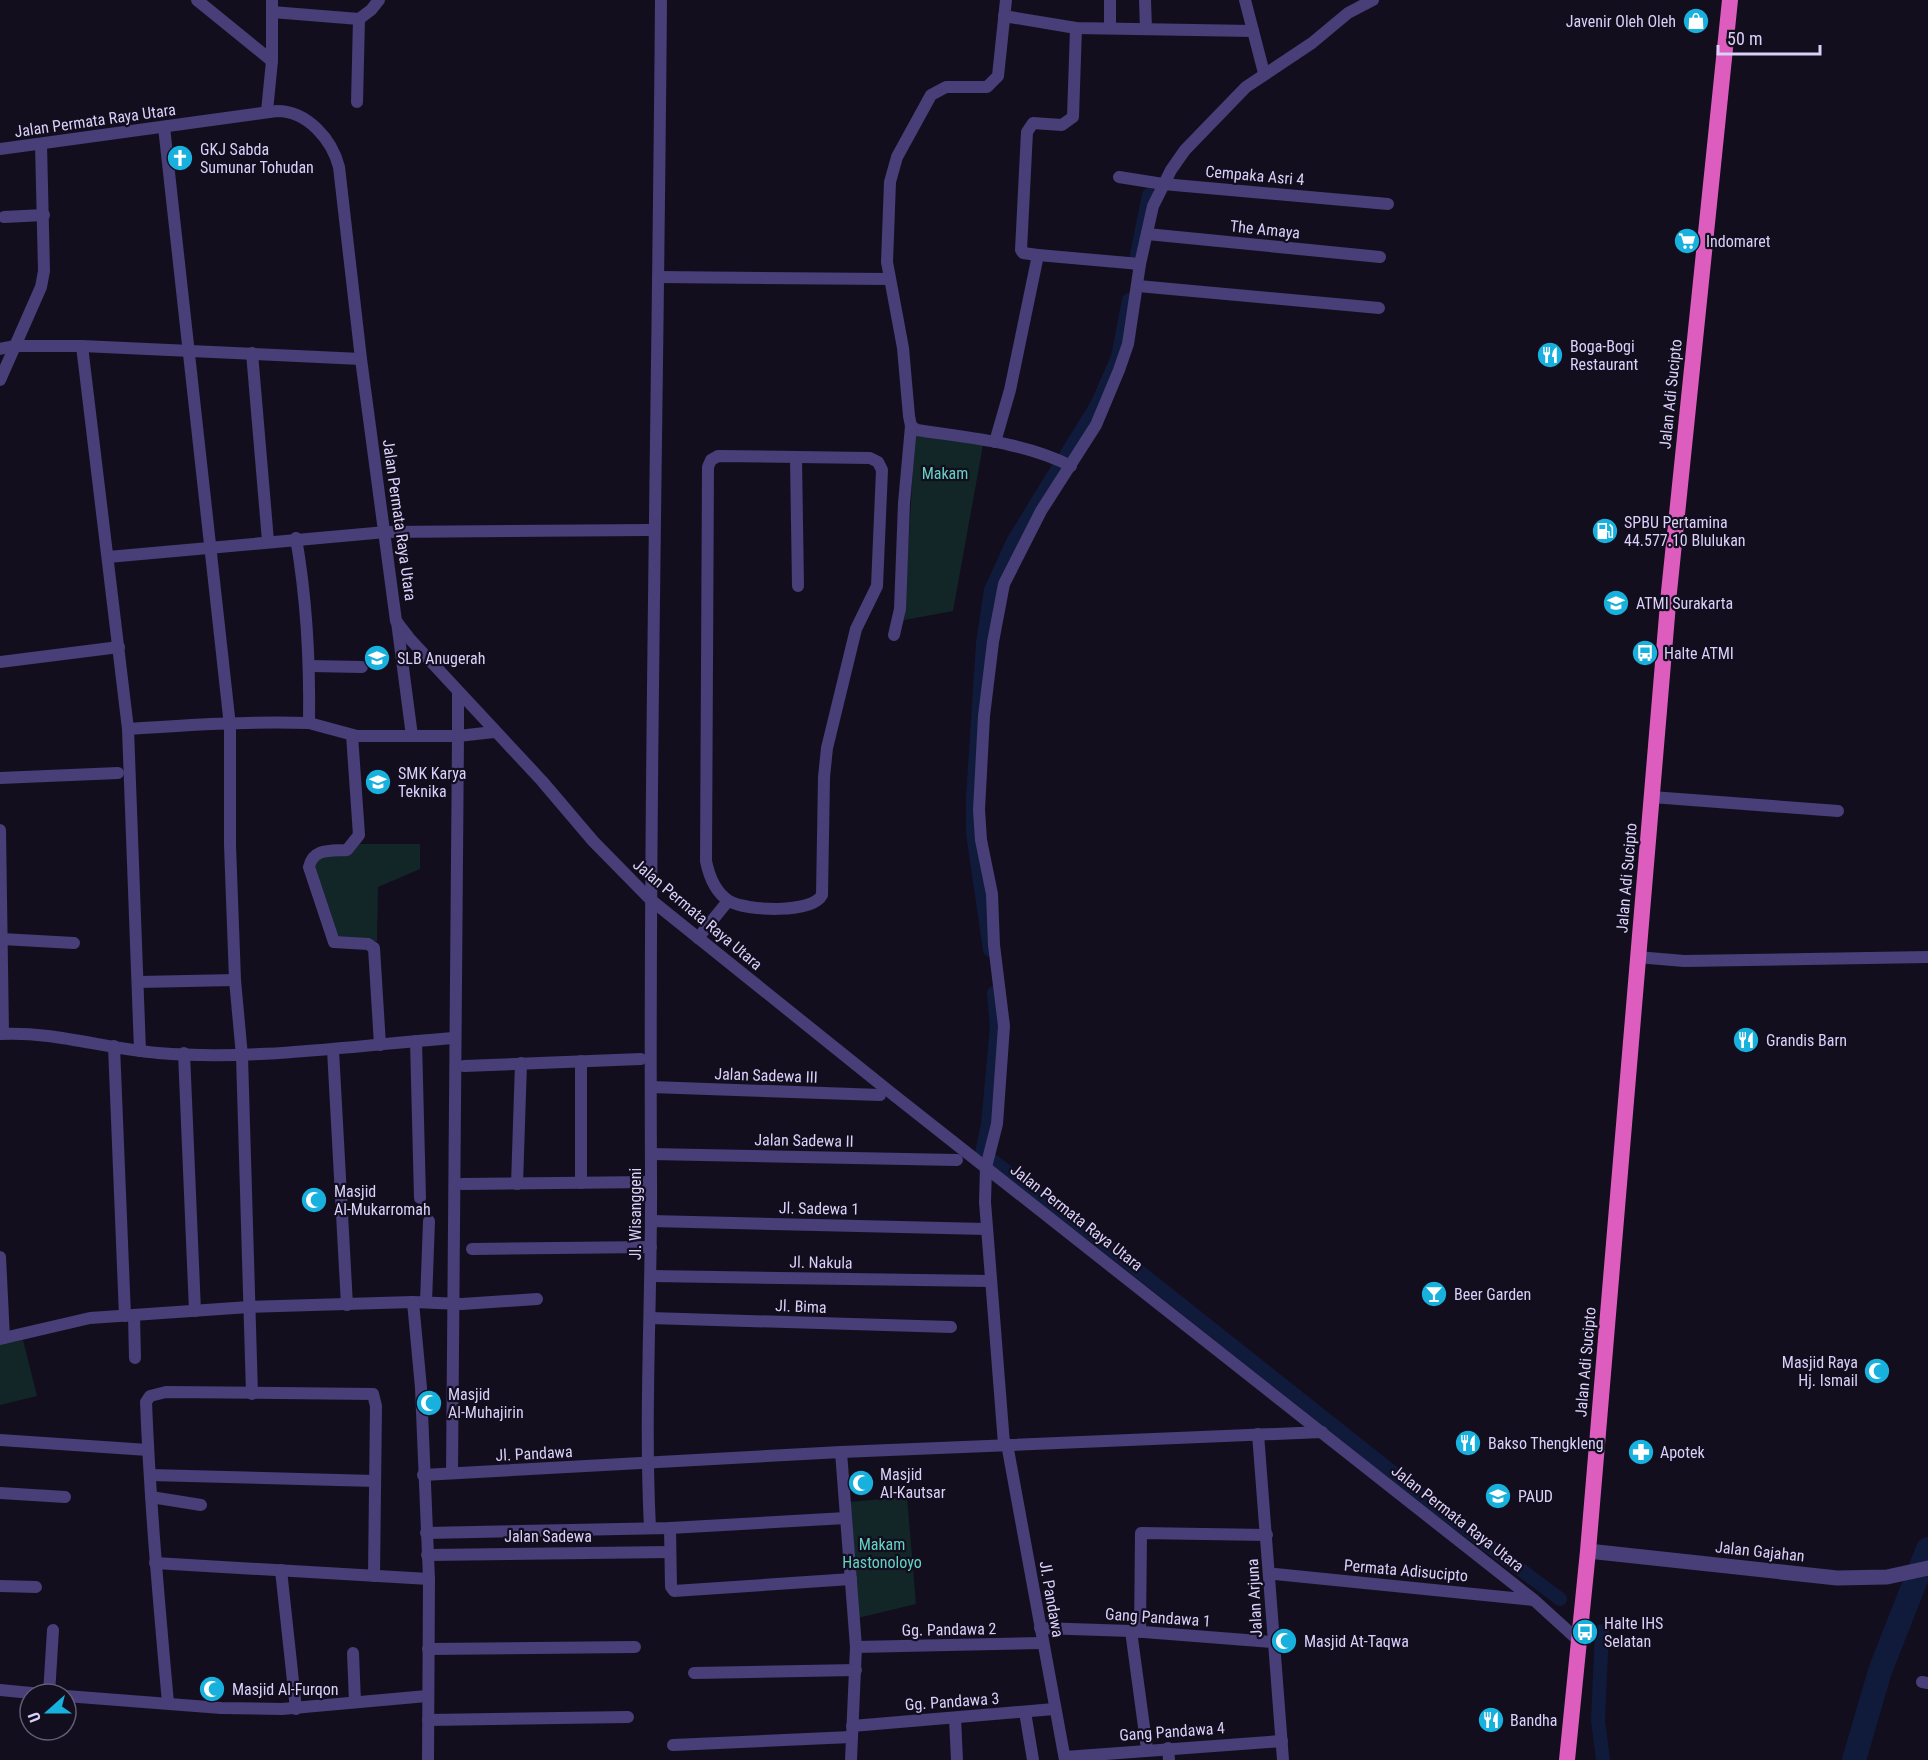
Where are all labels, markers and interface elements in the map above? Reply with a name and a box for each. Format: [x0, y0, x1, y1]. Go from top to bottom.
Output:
shop icon: Javenir Oleh Oleh [1681, 6, 1711, 36]
place label: Javenir Oleh Oleh [1566, 12, 1676, 31]
scale bar [1718, 18, 1820, 56]
text: 50 m [1727, 28, 1762, 49]
street label: Jalan Permata Raya Utara [13, 100, 177, 141]
place label: GKJ Sabda Sumunar Tohudan [200, 140, 314, 177]
church icon: GKJ Sabda Sumunar Tohudan [165, 143, 195, 173]
street label: Cempaka Asri 4 [1205, 162, 1305, 189]
street label: The Amaya [1229, 216, 1301, 243]
supermarket icon: Indomaret [1672, 226, 1702, 256]
place label: Indomaret [1706, 232, 1771, 251]
place label: Boga-Bogi Restaurant [1570, 337, 1638, 374]
street label: Jalan Adi Sucipto [1655, 338, 1686, 450]
restaurant icon: Boga-Bogi Restaurant [1535, 340, 1565, 370]
street label: Jalan Permata Raya Utara [379, 438, 420, 602]
park label: Makam [922, 464, 968, 483]
place label: SPBU Pertamina 44.577.10 Blulukan [1624, 513, 1746, 550]
fuel station icon: SPBU Pertamina 44.577.10 Blulukan [1590, 516, 1620, 546]
school or university icon: ATMI Surakarta [1601, 588, 1631, 618]
place label: ATMI Surakarta [1636, 594, 1733, 613]
bus stop icon: Halte ATMI [1630, 638, 1660, 668]
school or university icon: SLB Anugerah [362, 643, 392, 673]
place label: Halte ATMI [1664, 644, 1734, 663]
place label: SLB Anugerah [397, 649, 485, 668]
place label: SMK Karya Teknika [398, 764, 466, 801]
school or university icon: SMK Karya Teknika [363, 767, 393, 797]
street label: Jalan Adi Sucipto [1612, 822, 1641, 934]
street label: Jalan Permata Raya Utara [629, 855, 766, 974]
restaurant icon: Grandis Barn [1731, 1025, 1761, 1055]
place label: Grandis Barn [1766, 1031, 1847, 1050]
street label: Jalan Sadewa III [714, 1064, 818, 1087]
street label: Jalan Sadewa II [754, 1130, 854, 1151]
street label: Jalan Permata Raya Utara [1007, 1160, 1147, 1275]
street label: Jl. Wisanggeni [626, 1168, 645, 1260]
place label: Masjid Al-Mukarromah [334, 1182, 431, 1219]
mosque icon: Masjid Al-Mukarromah [299, 1185, 329, 1215]
street label: Jl. Sadewa 1 [779, 1198, 859, 1219]
street label: Jl. Nakula [789, 1252, 853, 1273]
bar icon: Beer Garden [1419, 1279, 1449, 1309]
place label: Beer Garden [1454, 1285, 1531, 1304]
street label: Jl. Bima [775, 1296, 827, 1317]
street label: Jalan Adi Sucipto [1571, 1306, 1600, 1418]
place label: Masjid Raya Hj. Ismail [1782, 1353, 1858, 1390]
mosque icon: Masjid Raya Hj. Ismail [1862, 1356, 1892, 1386]
place label: Masjid Al-Muhajirin [448, 1385, 524, 1422]
mosque icon: Masjid Al-Muhajirin [414, 1388, 444, 1418]
restaurant icon: Bakso Thengkleng [1453, 1428, 1483, 1458]
place label: Bakso Thengkleng [1488, 1434, 1604, 1453]
pharmacy icon: Apotek [1626, 1437, 1656, 1467]
street label: Jl. Pandawa [495, 1442, 573, 1465]
place label: Apotek [1660, 1443, 1705, 1462]
street label: Jalan Permata Raya Utara [1388, 1461, 1528, 1576]
place label: Masjid Al-Kautsar [880, 1465, 946, 1502]
mosque icon: Masjid Al-Kautsar [846, 1468, 876, 1498]
school or university icon: PAUD [1483, 1481, 1513, 1511]
place label: PAUD [1518, 1487, 1553, 1506]
street label: Jalan Sadewa [504, 1527, 592, 1546]
park label: Makam Hastonoloyo [842, 1535, 922, 1572]
street label: Jalan Gajahan [1714, 1537, 1806, 1566]
street label: Permata Adisucipto [1343, 1556, 1469, 1585]
street label: Jalan Arjuna [1243, 1558, 1266, 1638]
street label: Jl. Pandawa [1035, 1559, 1068, 1639]
street label: Gang Pandawa 1 [1105, 1604, 1211, 1631]
place label: Halte IHS Selatan [1604, 1614, 1663, 1651]
bus stop icon: Halte IHS Selatan [1570, 1617, 1600, 1647]
street label: Gg. Pandawa 2 [902, 1619, 997, 1640]
mosque icon: Masjid At-Taqwa [1269, 1626, 1299, 1656]
place label: Masjid At-Taqwa [1304, 1632, 1409, 1651]
mosque icon: Masjid Al-Furqon [197, 1674, 227, 1704]
place label: Masjid Al-Furqon [232, 1680, 339, 1699]
north arrow [18, 1682, 78, 1742]
street label: Gg. Pandawa 3 [904, 1689, 1000, 1714]
restaurant icon: Bandha [1476, 1705, 1506, 1735]
text: U [24, 1710, 45, 1725]
place label: Bandha [1510, 1711, 1557, 1730]
street label: Gang Pandawa 4 [1119, 1718, 1226, 1745]

